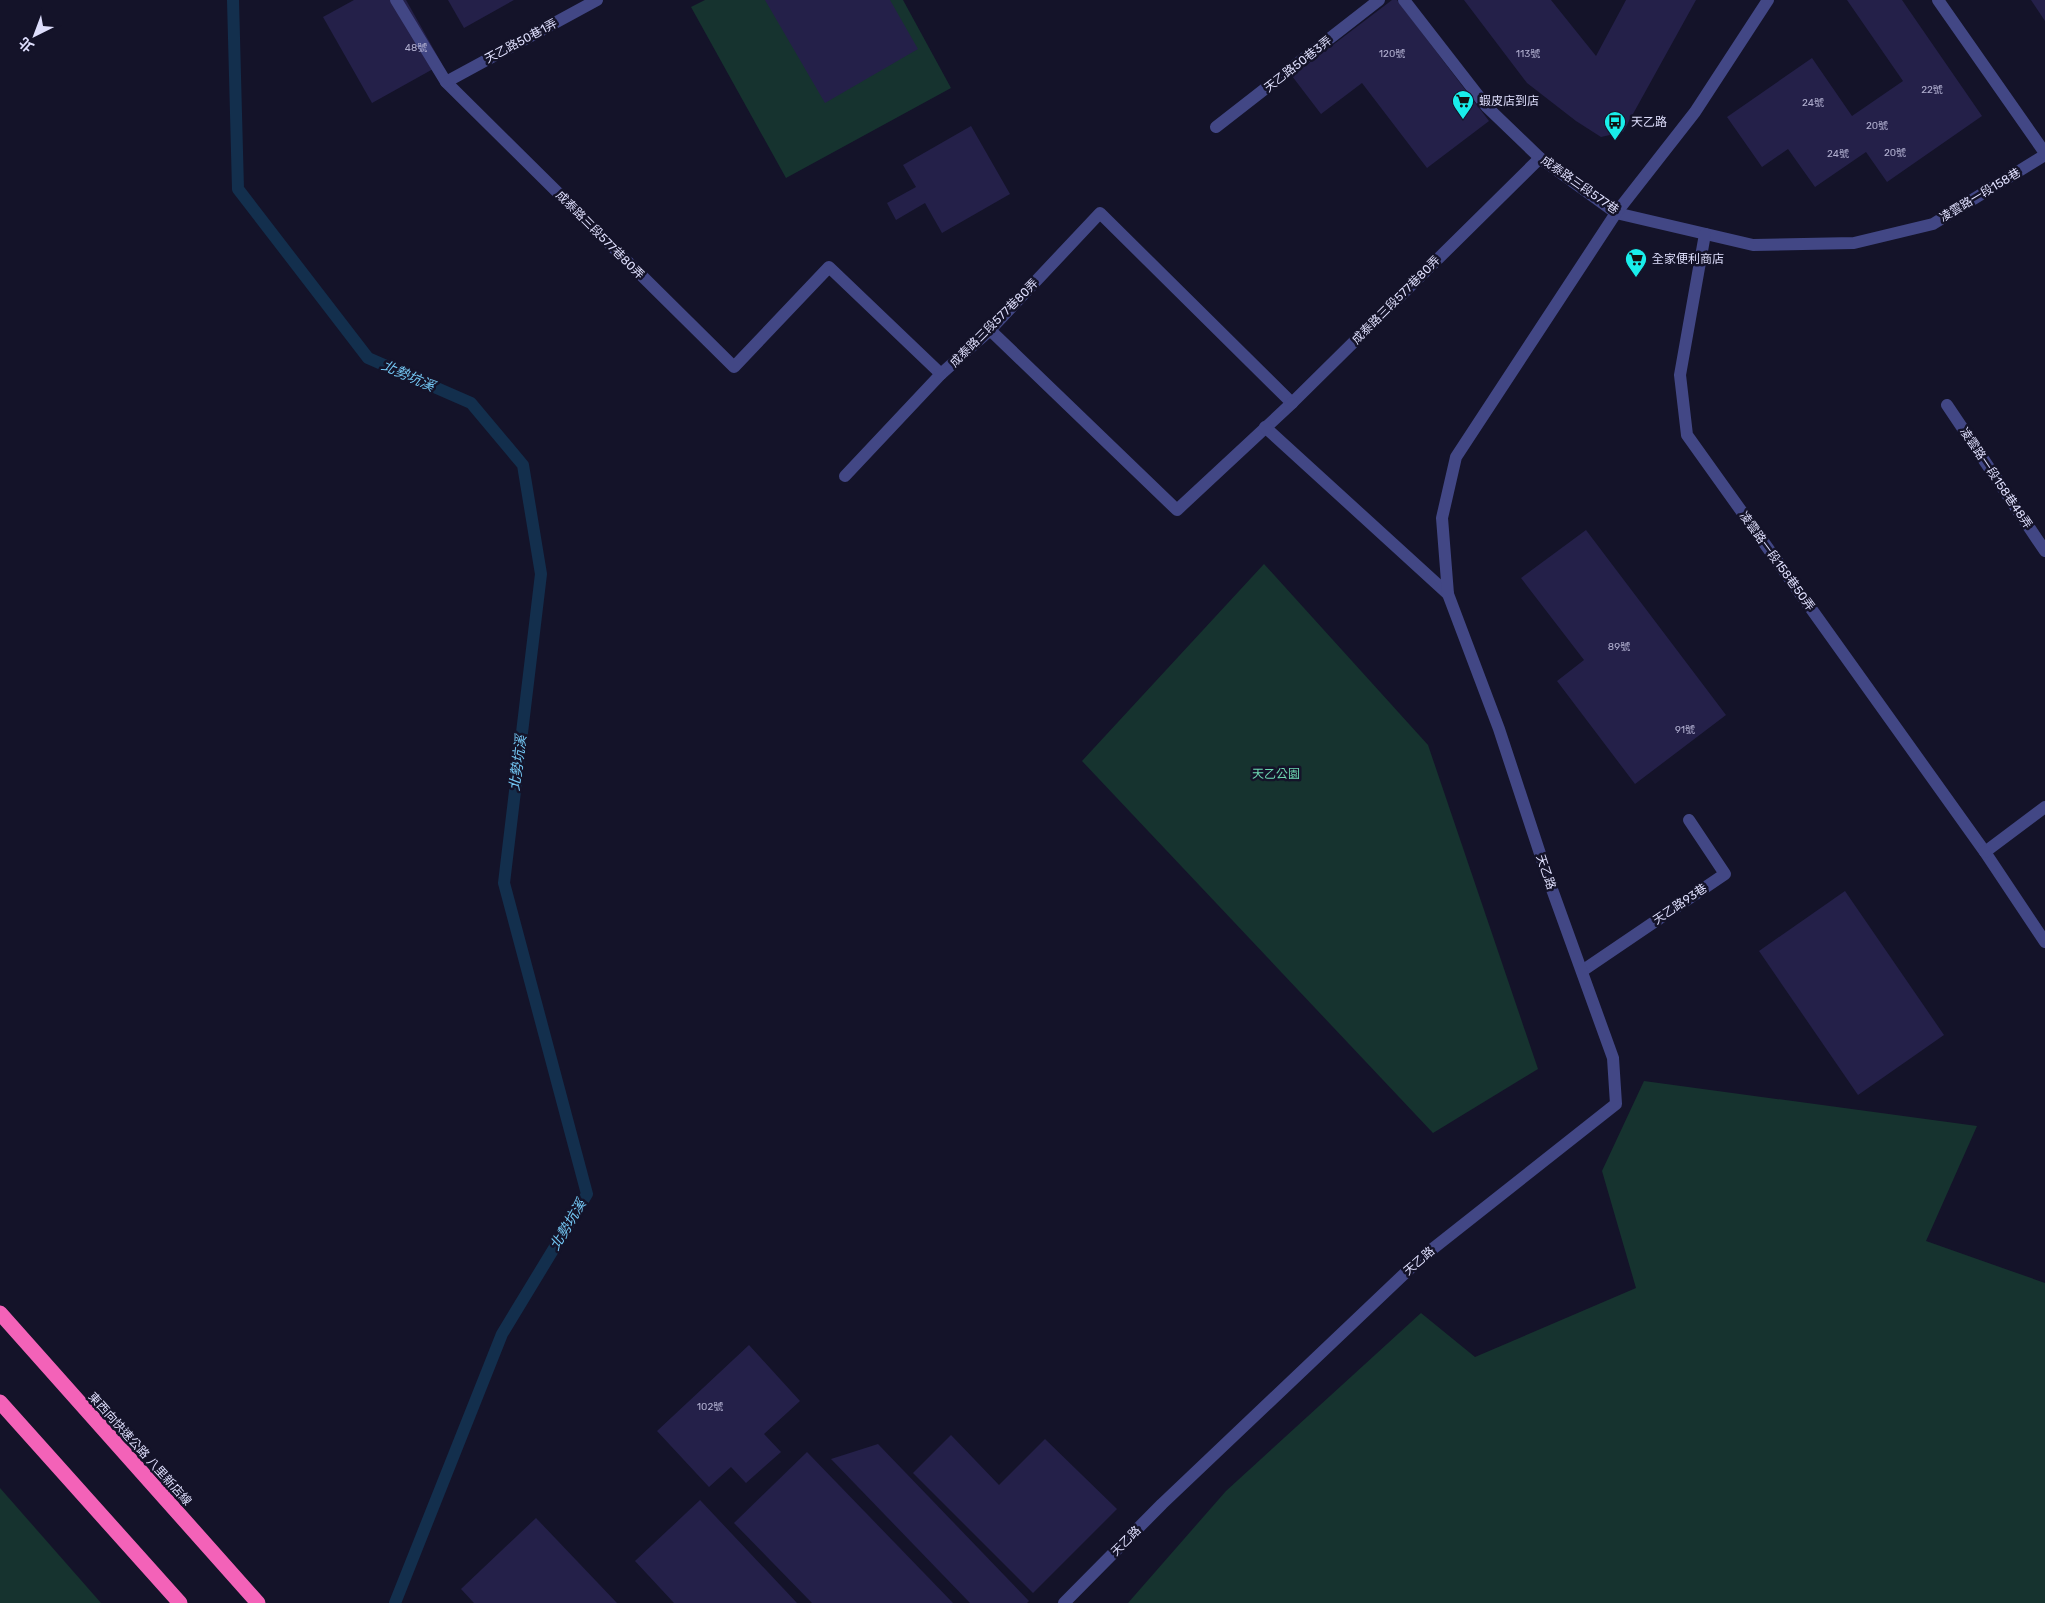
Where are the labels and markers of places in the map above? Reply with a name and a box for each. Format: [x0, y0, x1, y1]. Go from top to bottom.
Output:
supermarket icon: 蝦皮店到店 [1451, 89, 1475, 120]
place label: 蝦皮店到店 [1479, 94, 1539, 108]
bus stop icon: 天乙路 [1603, 110, 1627, 141]
place label: 天乙路 [1631, 115, 1667, 129]
supermarket icon: 全家便利商店 [1624, 247, 1648, 278]
place label: 全家便利商店 [1652, 252, 1724, 266]

